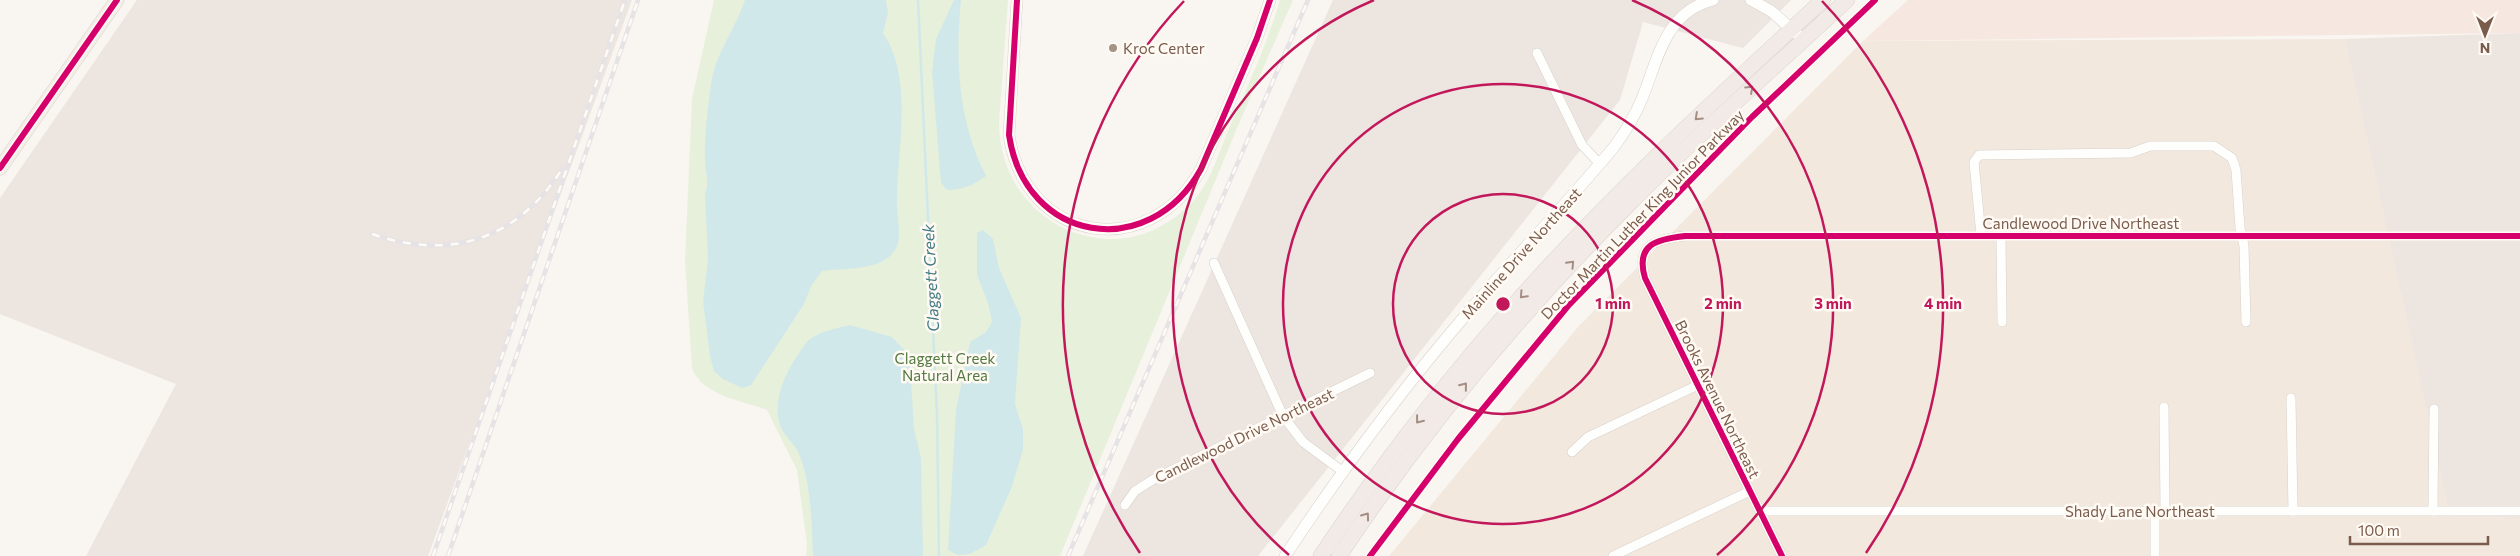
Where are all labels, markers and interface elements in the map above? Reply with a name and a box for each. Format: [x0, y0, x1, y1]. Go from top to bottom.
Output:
north arrow [2460, 10, 2510, 60]
place label: Kroc Center [1123, 39, 1205, 57]
text: N [2480, 40, 2490, 57]
marker: Kroc Center [1107, 42, 1119, 54]
one-way arrow [1744, 86, 1753, 95]
street label: Doctor Martin Luther King Junior Parkway [1537, 105, 1747, 323]
one-way arrow [1694, 111, 1703, 120]
street label: Mainline Drive Northeast [1457, 184, 1585, 322]
street label: Candlewood Drive Northeast [1983, 214, 2179, 232]
water label: Claggett Creek [918, 223, 942, 332]
one-way arrow [1565, 261, 1574, 270]
one-way arrow [1520, 290, 1529, 299]
text: 1 min [1595, 294, 1631, 312]
text: 2 min [1704, 294, 1742, 312]
text: 3 min [1814, 294, 1852, 312]
text: 4 min [1924, 294, 1962, 312]
centre of rings [1494, 295, 1512, 313]
street label: Brooks Avenue Northeast [1672, 317, 1764, 481]
park label: Claggett Creek Natural Area [895, 349, 995, 384]
one-way arrow [1459, 383, 1468, 392]
street label: Candlewood Drive Northeast [1152, 384, 1336, 486]
one-way arrow [1416, 414, 1425, 424]
street label: Shady Lane Northeast [2065, 502, 2215, 520]
one-way arrow [1360, 512, 1369, 522]
scale bar [2350, 514, 2488, 546]
text: 100 m [2358, 521, 2400, 539]

